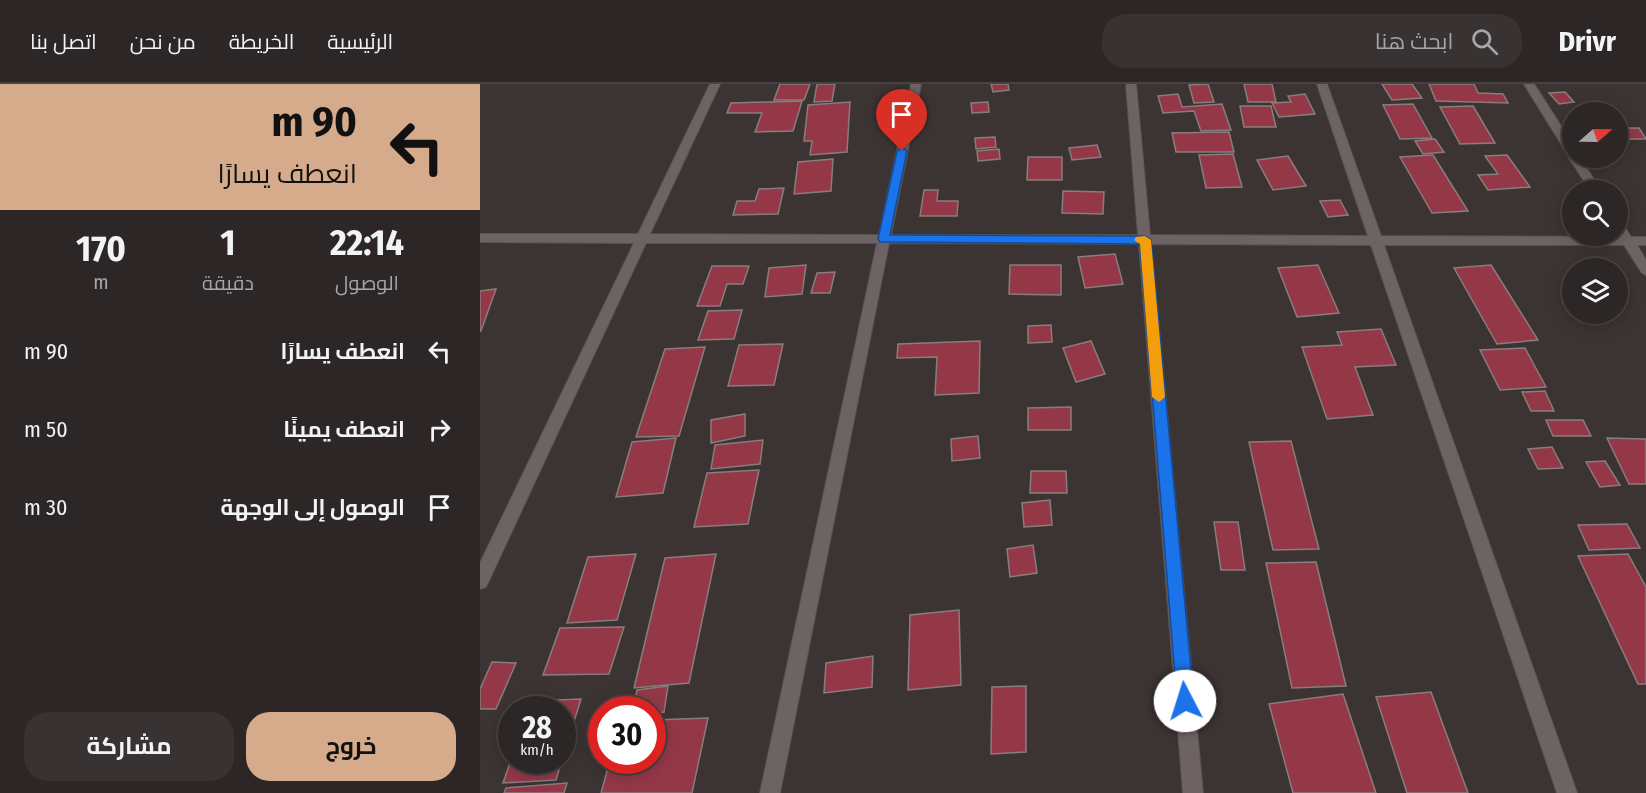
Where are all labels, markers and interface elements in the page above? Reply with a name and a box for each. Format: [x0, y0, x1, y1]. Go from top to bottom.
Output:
search box [1102, 14, 1522, 68]
icon: search [1468, 25, 1501, 58]
text: Drivr [1558, 25, 1616, 58]
text: ابحث هنا [1375, 28, 1453, 55]
text: اتصل بنا [30, 29, 97, 55]
text: من نحن [130, 29, 196, 55]
text: الخريطة [229, 29, 294, 55]
text: الرئيسية [327, 29, 393, 55]
pin [876, 89, 927, 151]
text: 90 m [272, 97, 357, 147]
icon: arrive [885, 98, 918, 131]
north arrow [1562, 102, 1628, 168]
map controls [1562, 102, 1628, 324]
icon: left [378, 108, 456, 186]
text: انعطف يسارًا [218, 158, 357, 190]
button: search [1562, 180, 1628, 246]
text: 1 [220, 221, 236, 265]
text: 22:14 [330, 221, 404, 265]
text: 170 [76, 227, 126, 271]
button: layers [1562, 258, 1628, 324]
text: m [93, 270, 109, 294]
text: دقيقة [202, 271, 254, 295]
text: الوصول [335, 271, 399, 295]
icon: left [423, 335, 456, 368]
text: 90 m [24, 338, 68, 365]
text: انعطف يسارًا [280, 338, 405, 365]
icon: right [423, 413, 456, 446]
text: 50 m [24, 416, 68, 443]
text: انعطف يمينًا [283, 416, 405, 443]
icon: arrive [423, 491, 456, 524]
text: 30 m [24, 494, 67, 521]
text: الوصول إلى الوجهة [221, 494, 405, 521]
position arrow [1153, 669, 1217, 733]
speed limit sign: 30 [588, 696, 666, 774]
text: 28 [522, 710, 552, 746]
button: مشاركة [24, 712, 234, 781]
button: خروج [246, 712, 456, 781]
text: km/h [520, 741, 554, 759]

